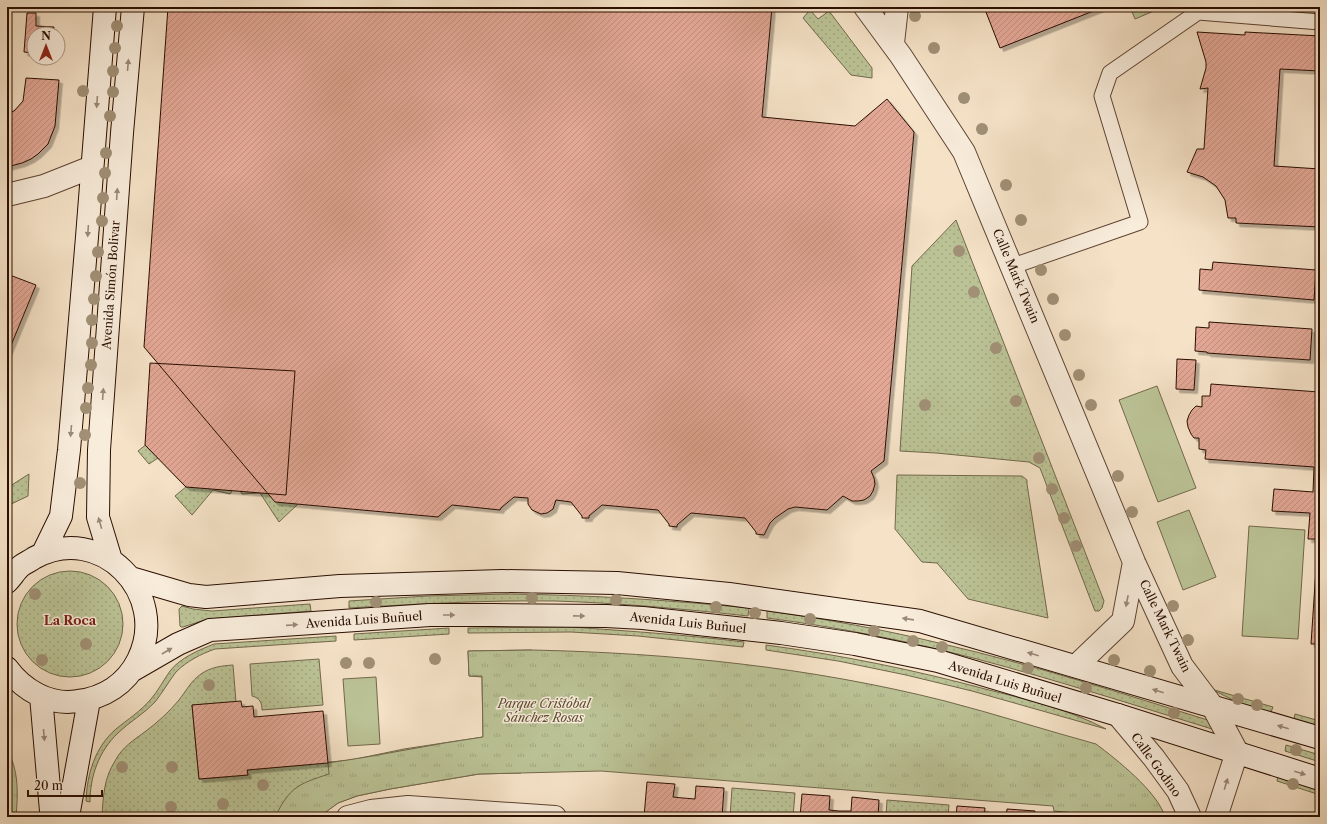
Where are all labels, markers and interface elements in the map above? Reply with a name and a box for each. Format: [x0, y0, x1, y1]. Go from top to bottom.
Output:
north arrow [26, 26, 66, 66]
text: N [41, 29, 51, 43]
one-way arrow [124, 59, 131, 71]
one-way arrow [94, 96, 101, 108]
one-way arrow [114, 188, 121, 200]
street label: Avenida Simón Bolivar [98, 220, 122, 351]
one-way arrow [84, 225, 91, 237]
street label: Calle Mark Twain [990, 226, 1043, 326]
one-way arrow [100, 388, 107, 400]
one-way arrow [67, 425, 74, 437]
one-way arrow [97, 517, 103, 529]
street label: Calle Mark Twain [1137, 577, 1195, 675]
one-way arrow [1123, 595, 1129, 607]
street label: Avenida Luis Buñuel [304, 608, 423, 631]
street label: Avenida Luis Buñuel [628, 609, 747, 636]
district label: La Roca [44, 612, 97, 628]
one-way arrow [443, 612, 456, 618]
one-way arrow [573, 612, 585, 619]
one-way arrow [902, 616, 914, 622]
one-way arrow [286, 621, 298, 628]
one-way arrow [161, 647, 172, 654]
one-way arrow [1027, 651, 1039, 657]
street label: Avenida Luis Buñuel [946, 657, 1064, 706]
one-way arrow [1151, 688, 1163, 694]
park label: Parque Cristóbal Sánchez Rosas [497, 696, 591, 725]
one-way arrow [1276, 724, 1288, 730]
one-way arrow [41, 729, 48, 741]
street label: Calle Godino [1128, 730, 1185, 800]
one-way arrow [1294, 770, 1306, 776]
scale bar [28, 772, 102, 798]
text: 20 m [34, 778, 63, 793]
one-way arrow [1223, 778, 1229, 790]

